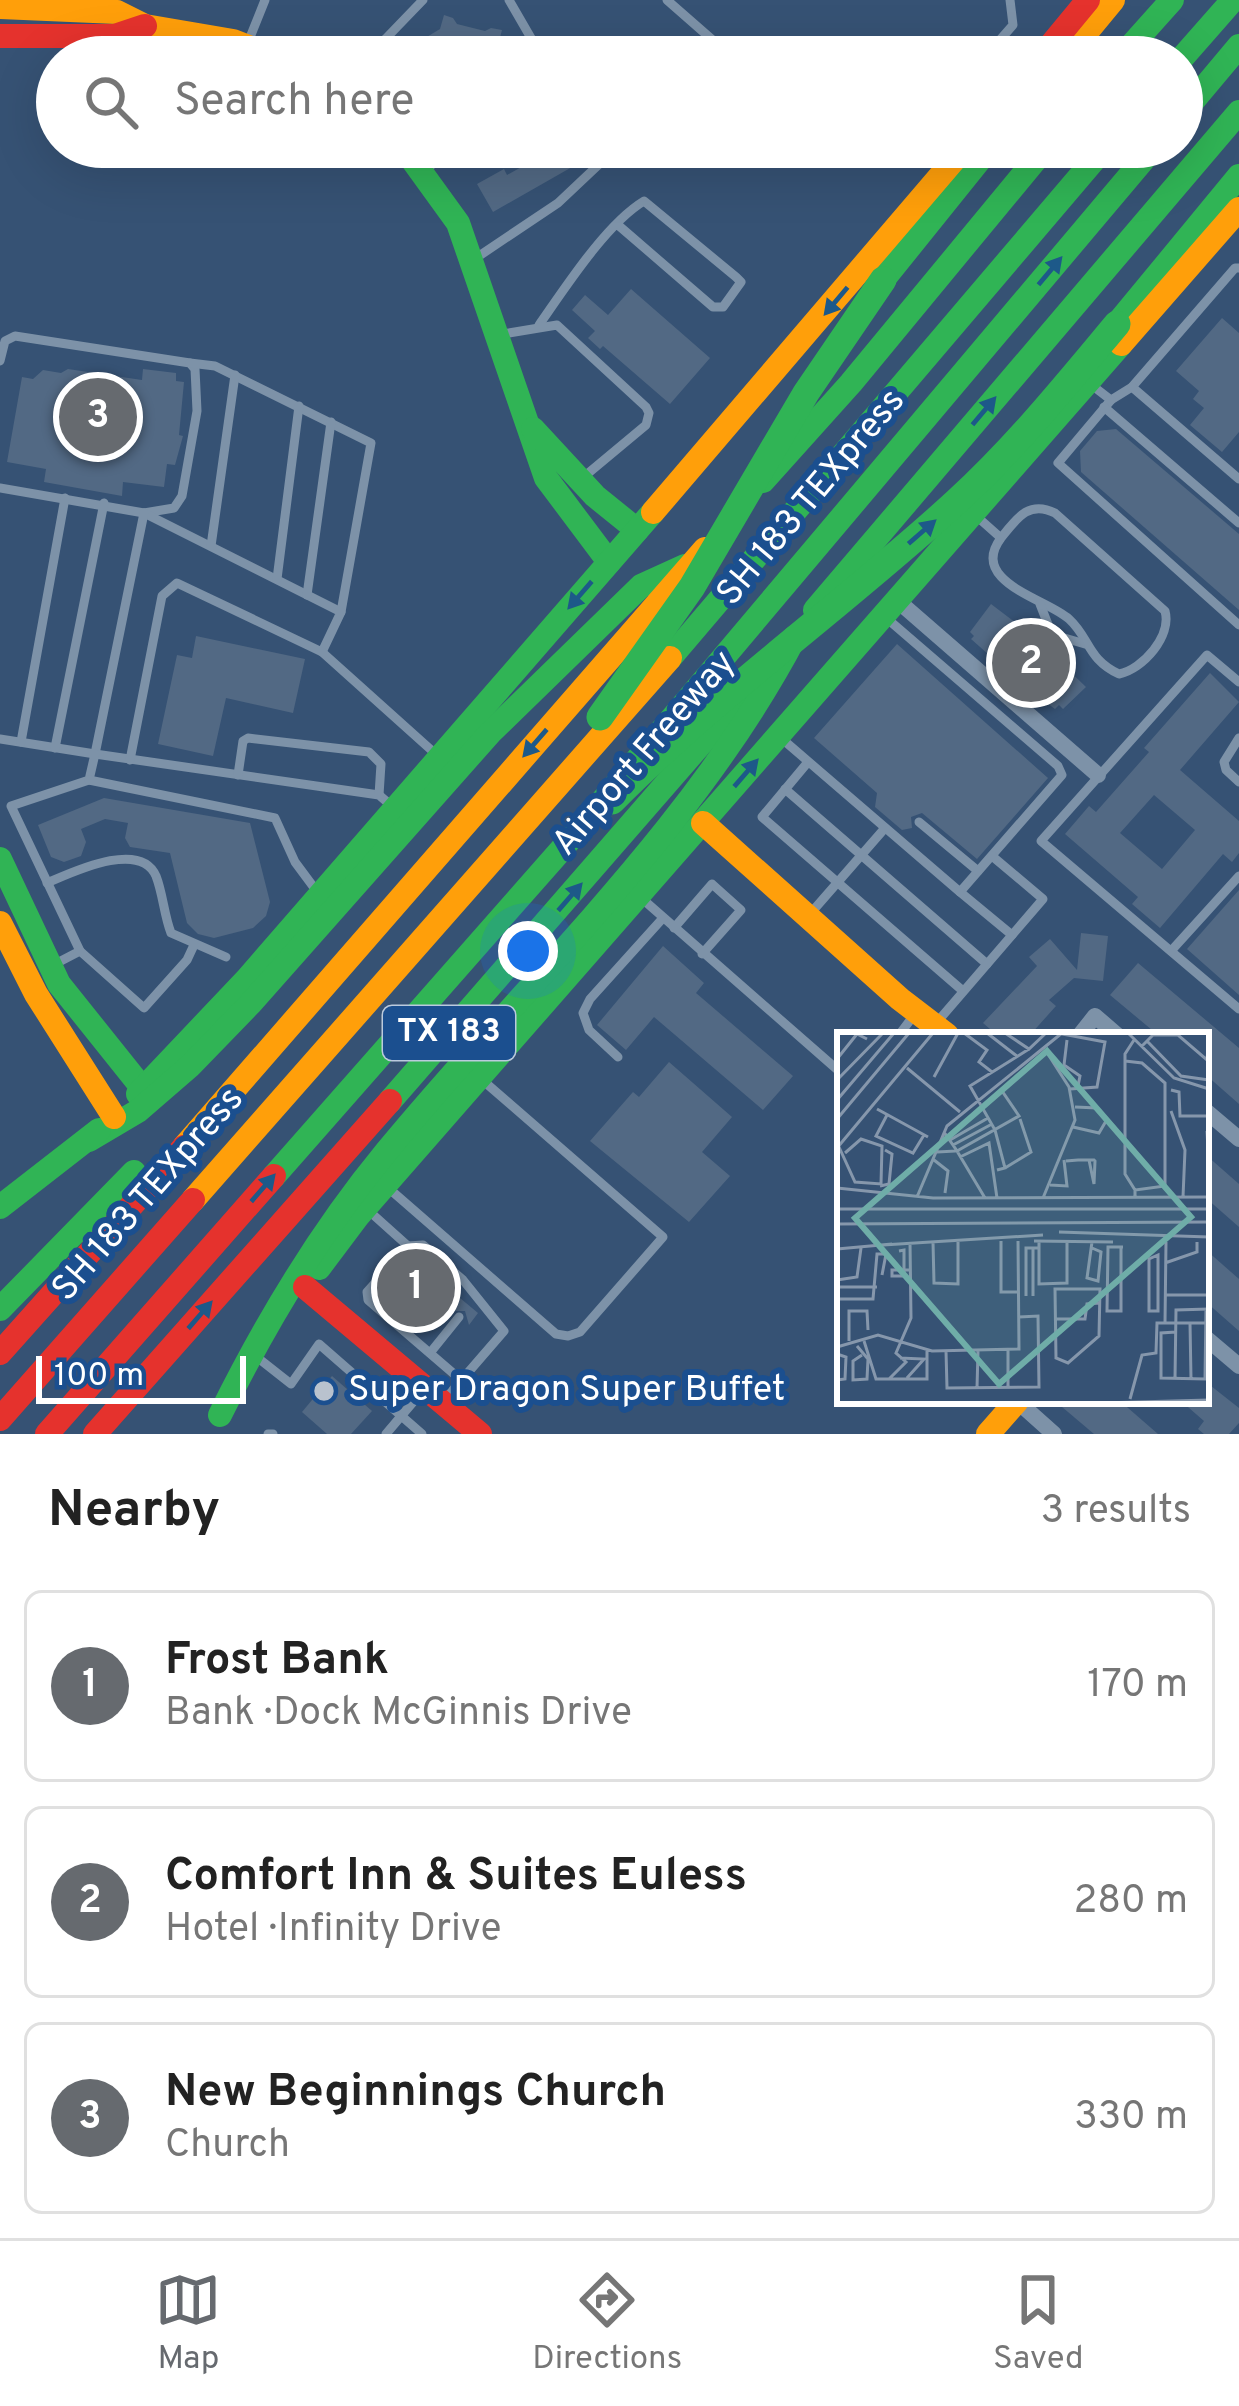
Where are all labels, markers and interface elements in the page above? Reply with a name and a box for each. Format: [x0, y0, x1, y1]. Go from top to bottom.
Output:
search box [36, 36, 1203, 168]
icon: search [78, 69, 144, 135]
text: Search here [174, 74, 414, 131]
one-way arrow [1036, 256, 1062, 286]
one-way arrow [823, 286, 849, 316]
pin: 3 [59, 372, 137, 462]
street label: SH 183 TEXpress [708, 380, 916, 616]
one-way arrow [970, 396, 997, 426]
one-way arrow [907, 519, 937, 545]
one-way arrow [567, 580, 594, 610]
pin: 2 [992, 618, 1070, 708]
street label: Airport Freeway [543, 642, 747, 866]
one-way arrow [522, 728, 549, 758]
one-way arrow [732, 758, 759, 788]
one-way arrow [556, 882, 583, 911]
your location [498, 921, 558, 981]
road number: TX 183 [383, 1006, 515, 1060]
inset map [837, 1032, 1209, 1404]
street label: SH 183 TEXpress [43, 1078, 255, 1312]
one-way arrow [249, 1174, 276, 1203]
pin: 1 [377, 1243, 455, 1333]
one-way arrow [186, 1300, 213, 1330]
scale bar [36, 1350, 246, 1403]
text: 100 m [54, 1356, 144, 1398]
place label: Super Dragon Super Buffet [348, 1368, 785, 1414]
marker: Super Dragon Super Buffet [311, 1378, 337, 1404]
text: Nearby [48, 1480, 220, 1545]
text: 3 results [1041, 1488, 1191, 1537]
text: Frost Bank [165, 1633, 389, 1690]
text: 1 [82, 1662, 98, 1711]
text: 170 m [1087, 1662, 1188, 1711]
text: Bank · Dock McGinnis Drive [165, 1690, 632, 1739]
text: Comfort Inn & Suites Euless [165, 1849, 747, 1906]
text: 2 [78, 1878, 102, 1927]
text: 280 m [1073, 1878, 1188, 1927]
text: Hotel · Infinity Drive [165, 1906, 502, 1955]
text: New Beginnings Church [165, 2065, 666, 2122]
text: 3 [78, 2094, 102, 2143]
text: 330 m [1074, 2094, 1188, 2143]
text: Church [165, 2122, 290, 2171]
tab: Map [155, 2267, 221, 2381]
tab: Directions [532, 2267, 682, 2381]
tab: Saved [993, 2267, 1084, 2381]

